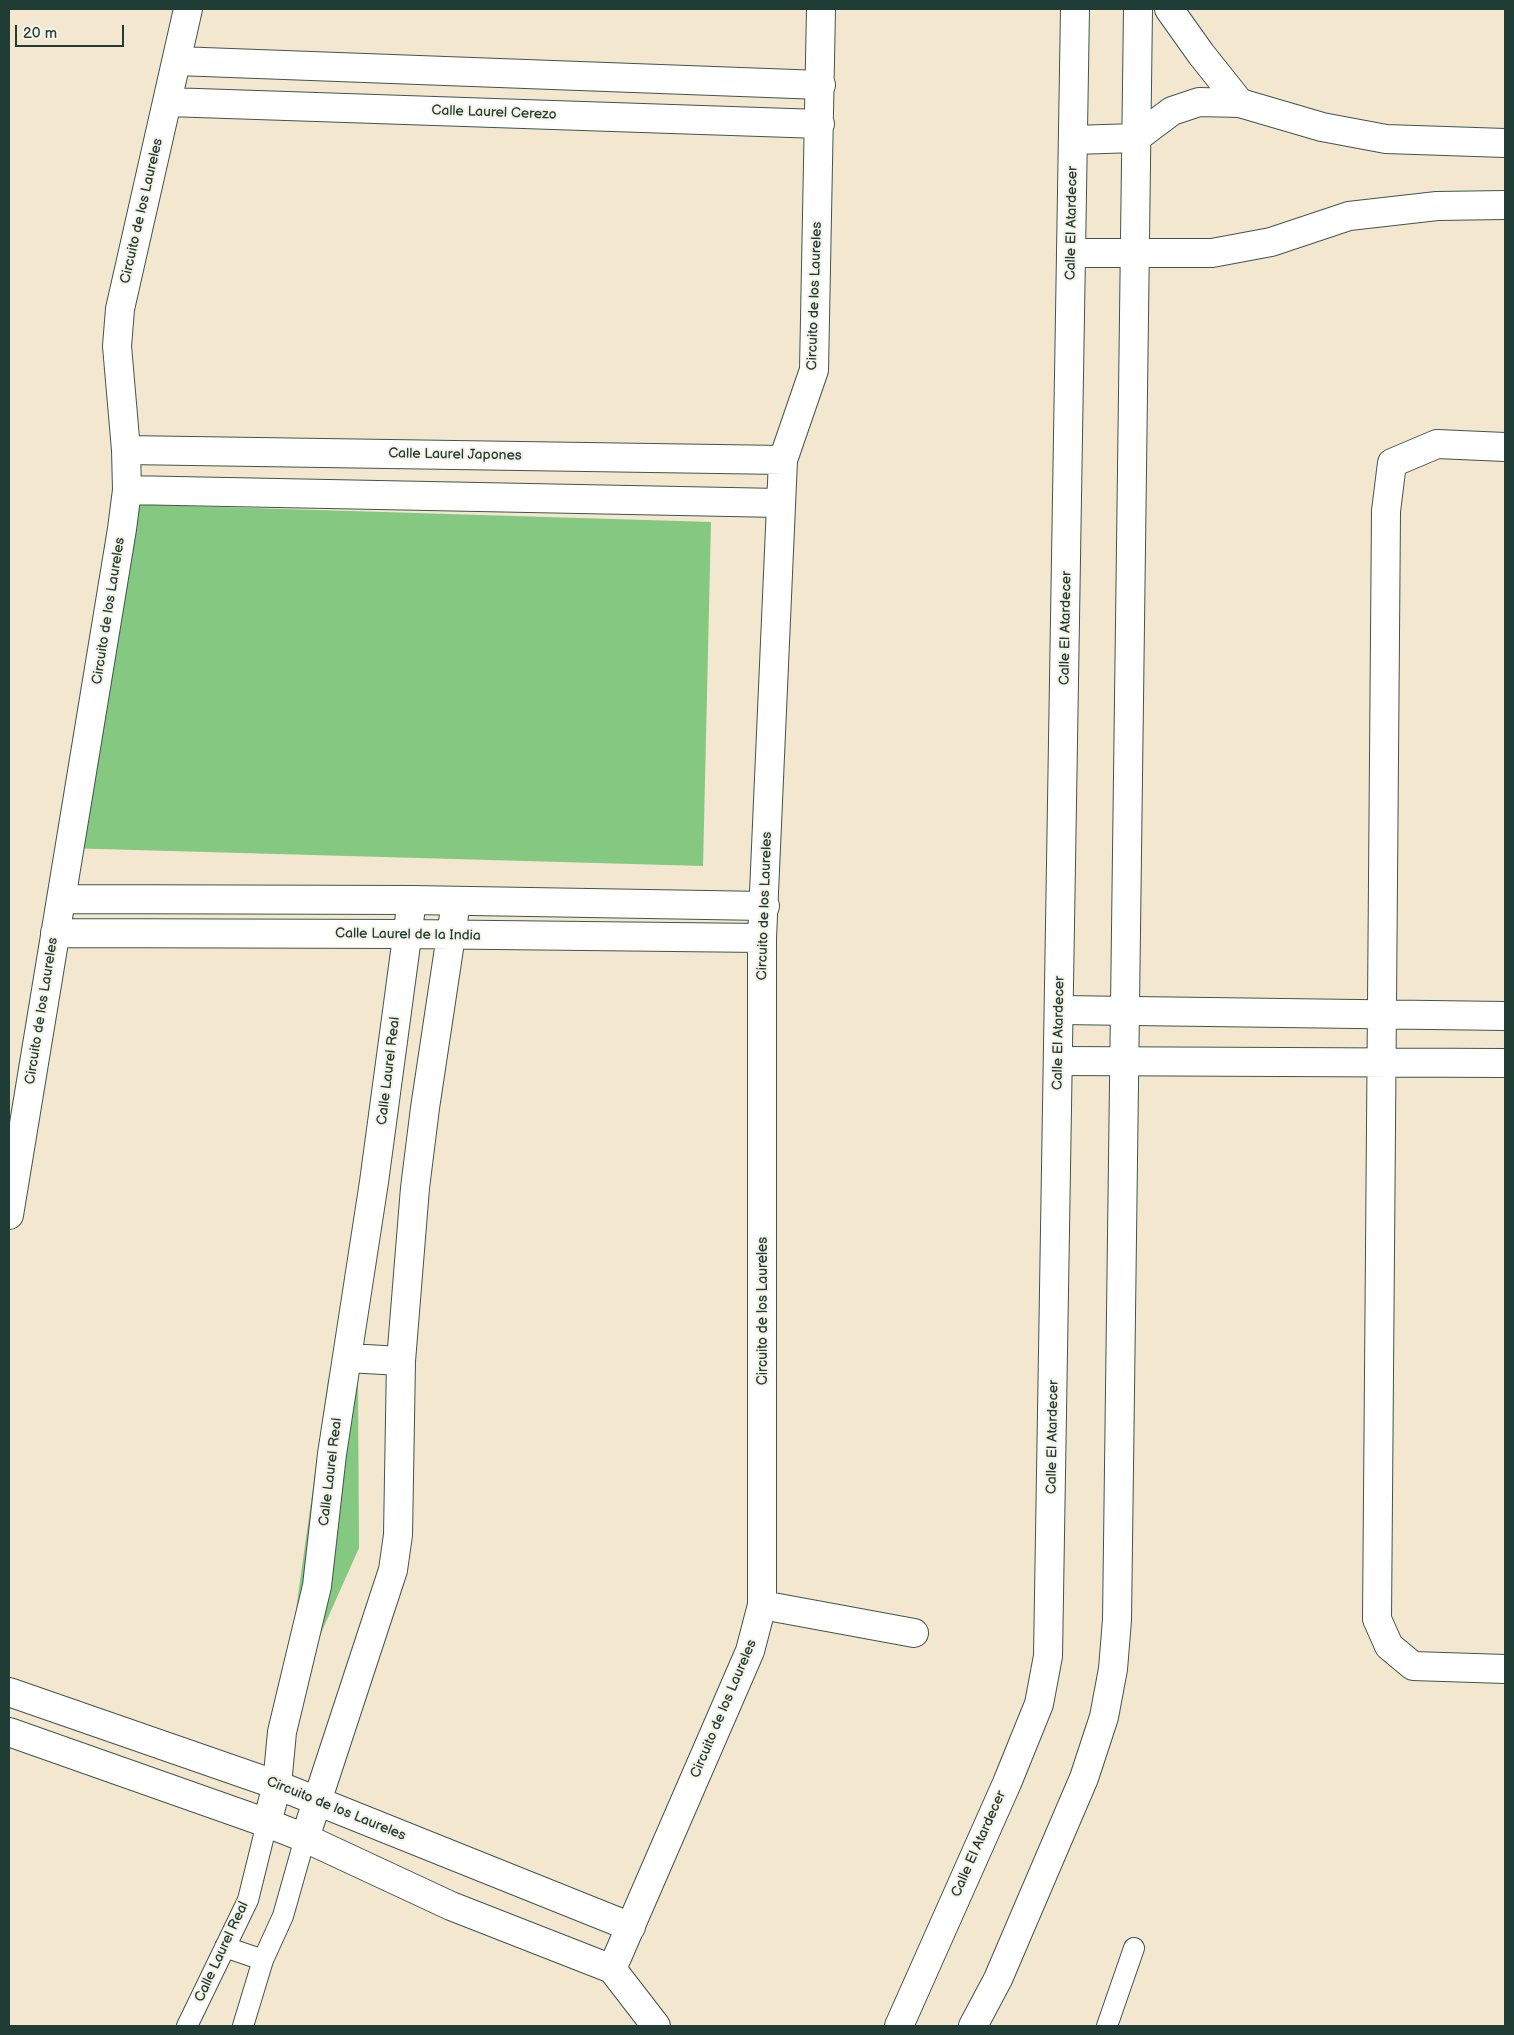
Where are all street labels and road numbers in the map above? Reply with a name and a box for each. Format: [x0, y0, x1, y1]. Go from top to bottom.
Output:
street label: Calle Laurel Cerezo [431, 102, 557, 124]
street label: Circuito de los Laureles [117, 137, 167, 285]
street label: Calle El Atardecer [1063, 166, 1081, 280]
street label: Circuito de los Laureles [804, 221, 826, 371]
street label: Calle Laurel Japones [388, 445, 522, 465]
street label: Circuito de los Laureles [89, 536, 129, 686]
street label: Calle El Atardecer [1057, 571, 1075, 685]
street label: Circuito de los Laureles [754, 831, 776, 981]
street label: Calle Laurel de la India [335, 925, 481, 945]
street label: Circuito de los Laureles [22, 936, 62, 1086]
street label: Calle El Atardecer [1050, 976, 1068, 1090]
street label: Calle Laurel Real [374, 1016, 404, 1126]
street label: Circuito de los Laureles [755, 1237, 771, 1385]
street label: Calle El Atardecer [1044, 1380, 1062, 1494]
street label: Calle Laurel Real [316, 1417, 346, 1527]
street label: Circuito de los Laureles [687, 1637, 761, 1781]
street label: Circuito de los Laureles [264, 1773, 408, 1845]
street label: Calle El Atardecer [948, 1788, 1010, 1900]
street label: Calle Laurel Real [191, 1899, 253, 2005]

